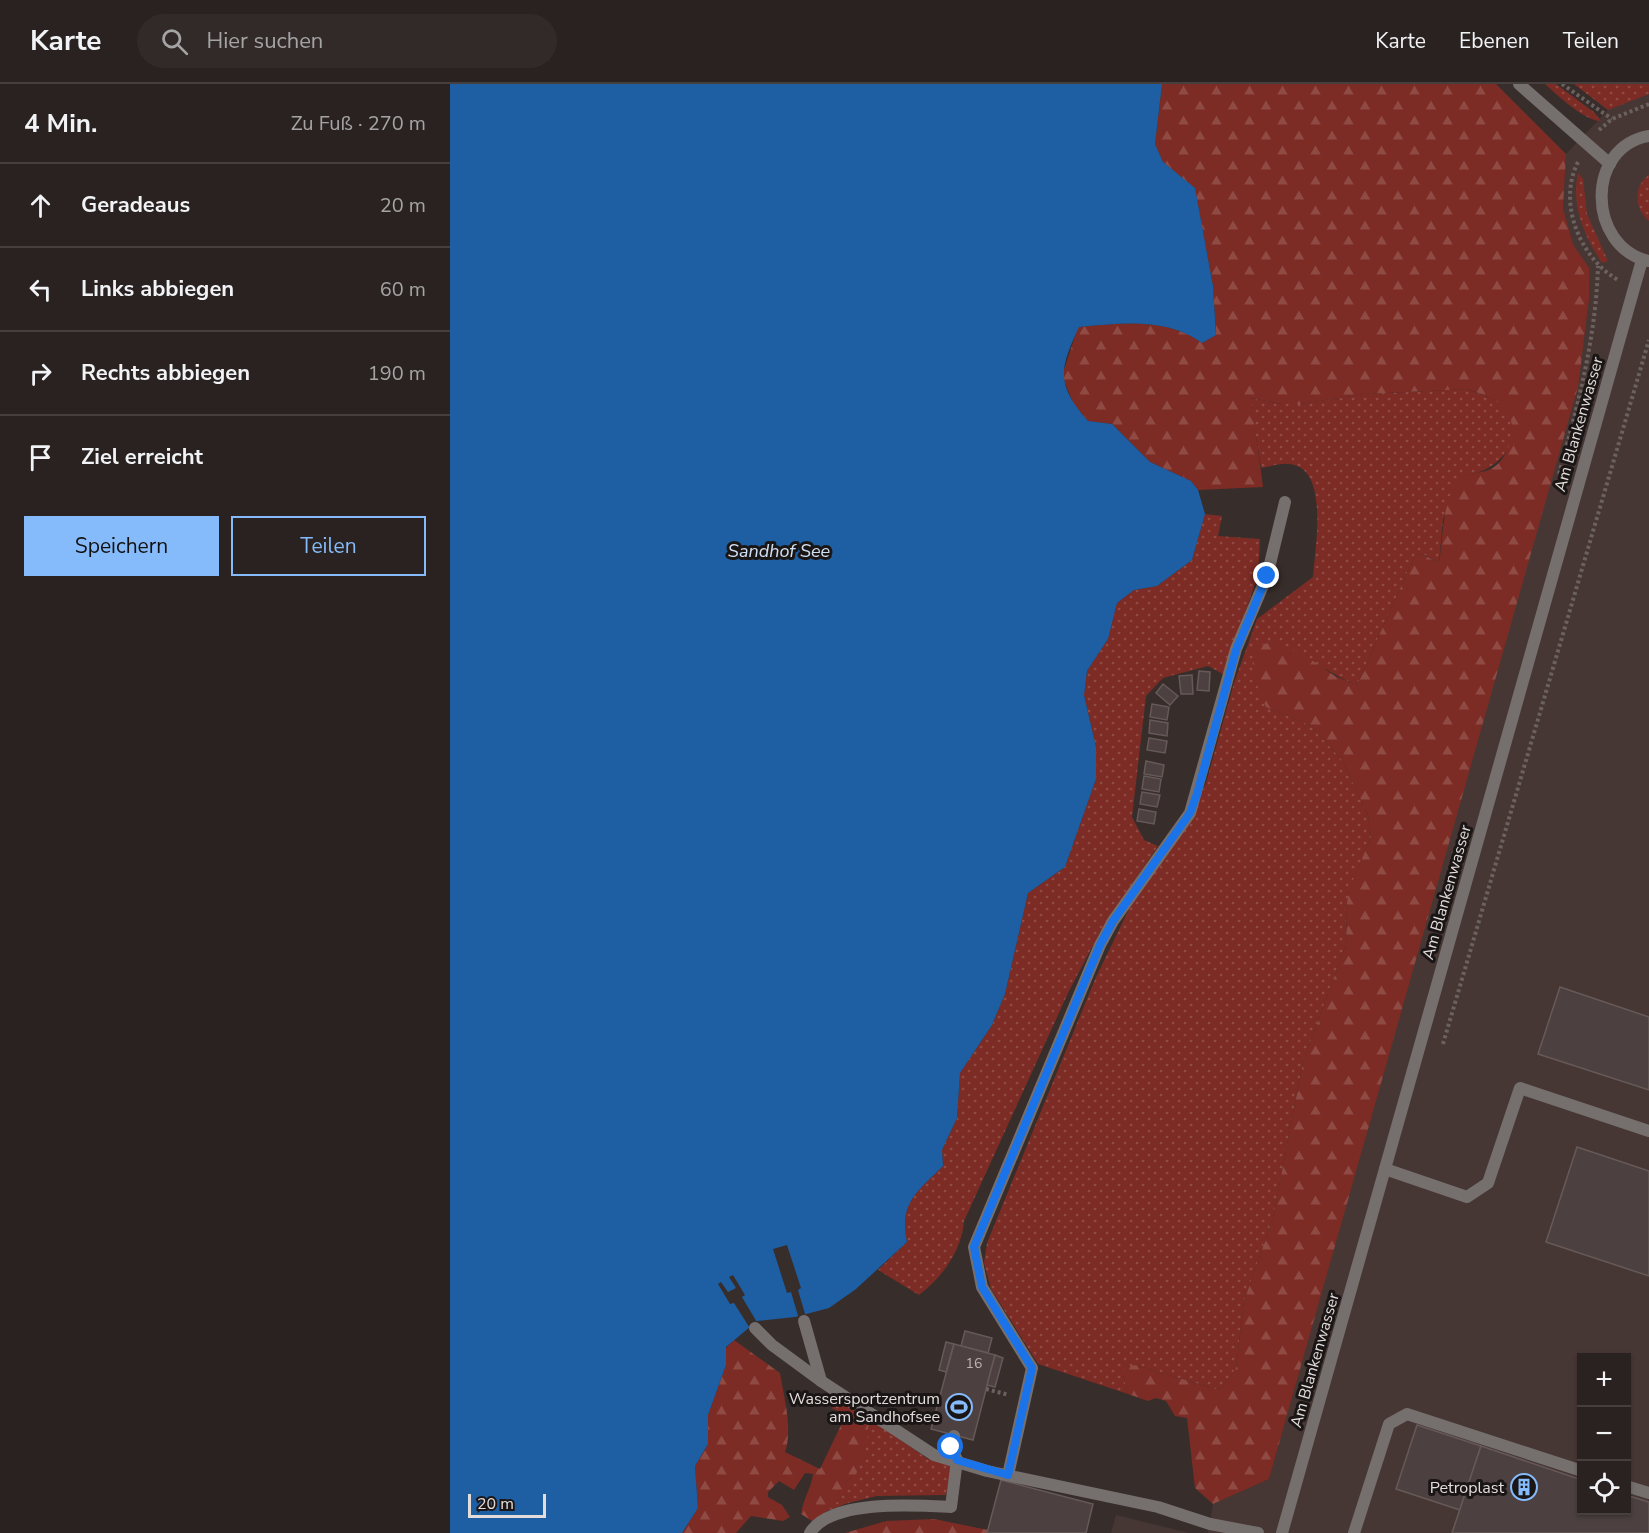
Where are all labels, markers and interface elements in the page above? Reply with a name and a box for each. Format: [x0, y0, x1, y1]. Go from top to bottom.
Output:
search box [137, 14, 557, 68]
text: Karte [30, 22, 101, 60]
icon: search [158, 25, 191, 58]
text: Hier suchen [206, 26, 323, 56]
text: Karte [1375, 27, 1426, 55]
text: Ebenen [1459, 27, 1530, 55]
text: Teilen [1563, 27, 1619, 55]
text: 4 Min. [24, 106, 97, 141]
text: Zu Fuß · 270 m [291, 110, 426, 137]
icon: ahead [24, 189, 57, 222]
text: Geradeaus [81, 190, 190, 220]
text: 20 m [380, 192, 426, 219]
icon: left [24, 273, 57, 306]
text: Links abbiegen [81, 274, 234, 304]
text: 60 m [380, 276, 426, 303]
street label: Am Blankenwasser [1549, 354, 1609, 494]
icon: right [24, 357, 57, 390]
text: Rechts abbiegen [81, 358, 250, 388]
text: 190 m [368, 360, 426, 387]
icon: arrive [24, 441, 57, 474]
text: Ziel erreicht [81, 442, 203, 472]
button: Speichern [24, 516, 219, 576]
button: Teilen [231, 516, 426, 576]
water label: Sandhof See [728, 539, 831, 563]
route end [1253, 562, 1279, 588]
street label: Am Blankenwasser [1417, 822, 1477, 962]
street label: Am Blankenwasser [1285, 1290, 1345, 1430]
map controls [1577, 1353, 1631, 1515]
button: + [1577, 1353, 1631, 1407]
house number: 16 [966, 1354, 982, 1373]
place label: Wassersportzentrum am Sandhofsee [789, 1388, 940, 1428]
sports icon: Wassersportzentrum am Sandhofsee [944, 1392, 974, 1422]
button: − [1577, 1407, 1631, 1461]
route start [937, 1433, 963, 1459]
button: locate [1577, 1461, 1631, 1515]
building icon: Petroplast [1509, 1472, 1539, 1502]
place label: Petroplast [1430, 1477, 1504, 1499]
scale bar [468, 1491, 546, 1518]
text: 20 m [477, 1493, 514, 1515]

